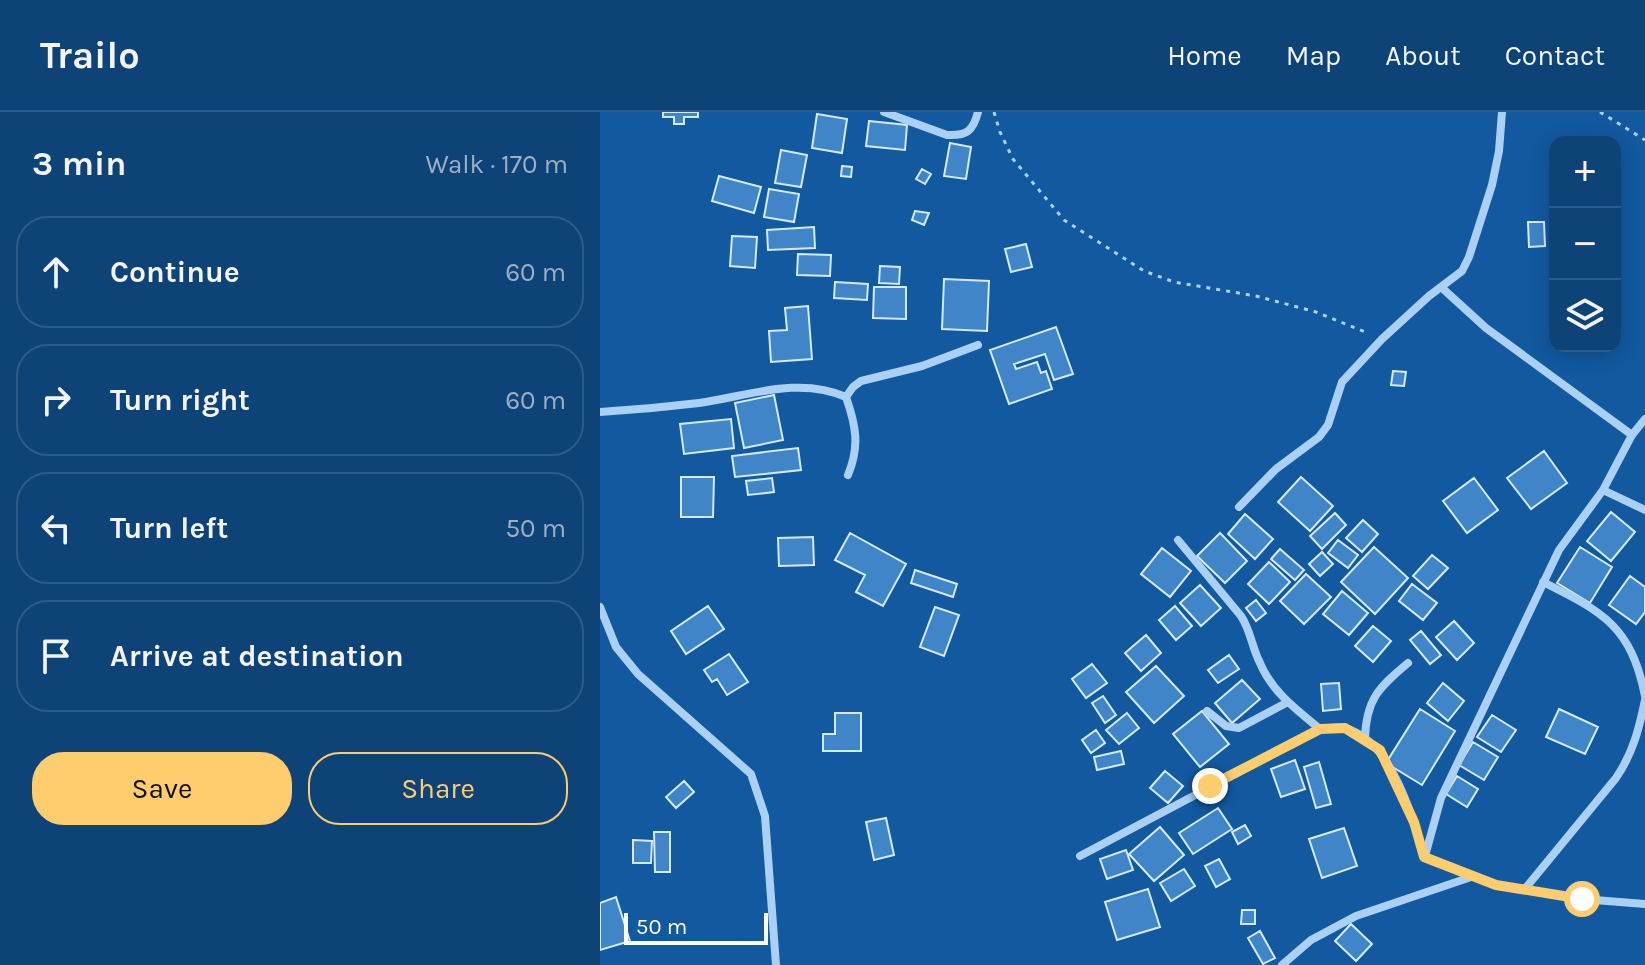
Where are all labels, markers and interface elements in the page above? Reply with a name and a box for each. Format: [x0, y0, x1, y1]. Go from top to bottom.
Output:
text: Trailo [40, 33, 140, 78]
text: Home [1167, 39, 1242, 72]
text: Map [1286, 39, 1341, 72]
text: About [1385, 39, 1461, 72]
text: Contact [1505, 39, 1605, 72]
map controls [1549, 136, 1621, 352]
button: + [1549, 136, 1621, 208]
text: 3 min [32, 144, 126, 184]
text: Walk · 170 m [426, 149, 568, 180]
button: − [1549, 208, 1621, 280]
icon: ahead [34, 250, 78, 294]
text: Continue [110, 254, 240, 290]
text: 60 m [505, 257, 566, 288]
button: layers [1549, 280, 1621, 352]
icon: right [34, 378, 78, 422]
text: Turn right [110, 382, 250, 418]
text: 60 m [505, 385, 566, 416]
icon: left [34, 506, 78, 550]
text: Turn left [110, 510, 228, 546]
text: 50 m [505, 513, 566, 544]
icon: arrive [34, 634, 78, 678]
text: Arrive at destination [110, 638, 404, 674]
button: Save [32, 752, 292, 825]
button: Share [308, 752, 568, 825]
route end [1192, 768, 1228, 804]
route start [1564, 881, 1600, 917]
scale bar [624, 909, 768, 945]
text: 50 m [636, 914, 687, 940]

